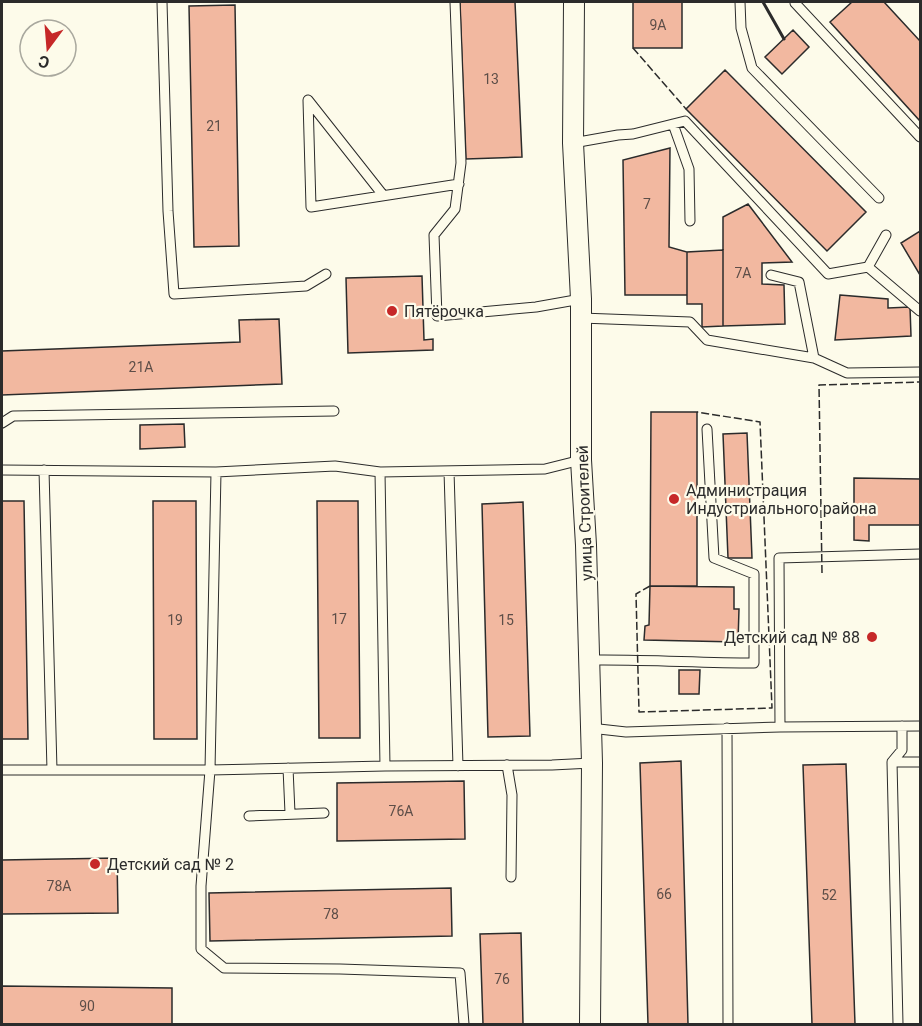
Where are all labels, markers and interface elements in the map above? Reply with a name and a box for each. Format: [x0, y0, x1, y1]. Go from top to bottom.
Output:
house number: 9А [649, 17, 667, 33]
north arrow [18, 18, 78, 78]
text: С [36, 51, 52, 73]
house number: 13 [483, 71, 499, 87]
house number: 21 [206, 118, 222, 134]
house number: 7 [643, 196, 651, 212]
house number: 7А [734, 265, 752, 281]
place label: Пятёрочка [404, 302, 484, 321]
marker: Пятёрочка [385, 304, 399, 318]
house number: 21А [129, 359, 153, 375]
street label: улица Строителей [573, 445, 596, 581]
place label: Администрация Индустриального района [686, 481, 877, 518]
marker: Администрация Индустриального района [667, 492, 681, 506]
house number: 17 [331, 611, 347, 627]
house number: 19 [167, 612, 183, 628]
house number: 15 [498, 612, 514, 628]
place label: Детский сад № 88 [724, 628, 860, 647]
marker: Детский сад № 88 [865, 630, 879, 644]
house number: 76А [389, 803, 413, 819]
place label: Детский сад № 2 [107, 855, 234, 874]
marker: Детский сад № 2 [88, 857, 102, 871]
house number: 78А [47, 878, 71, 894]
house number: 66 [656, 886, 672, 902]
house number: 52 [821, 887, 837, 903]
house number: 78 [323, 906, 339, 922]
house number: 76 [494, 971, 510, 987]
house number: 90 [79, 998, 95, 1014]

